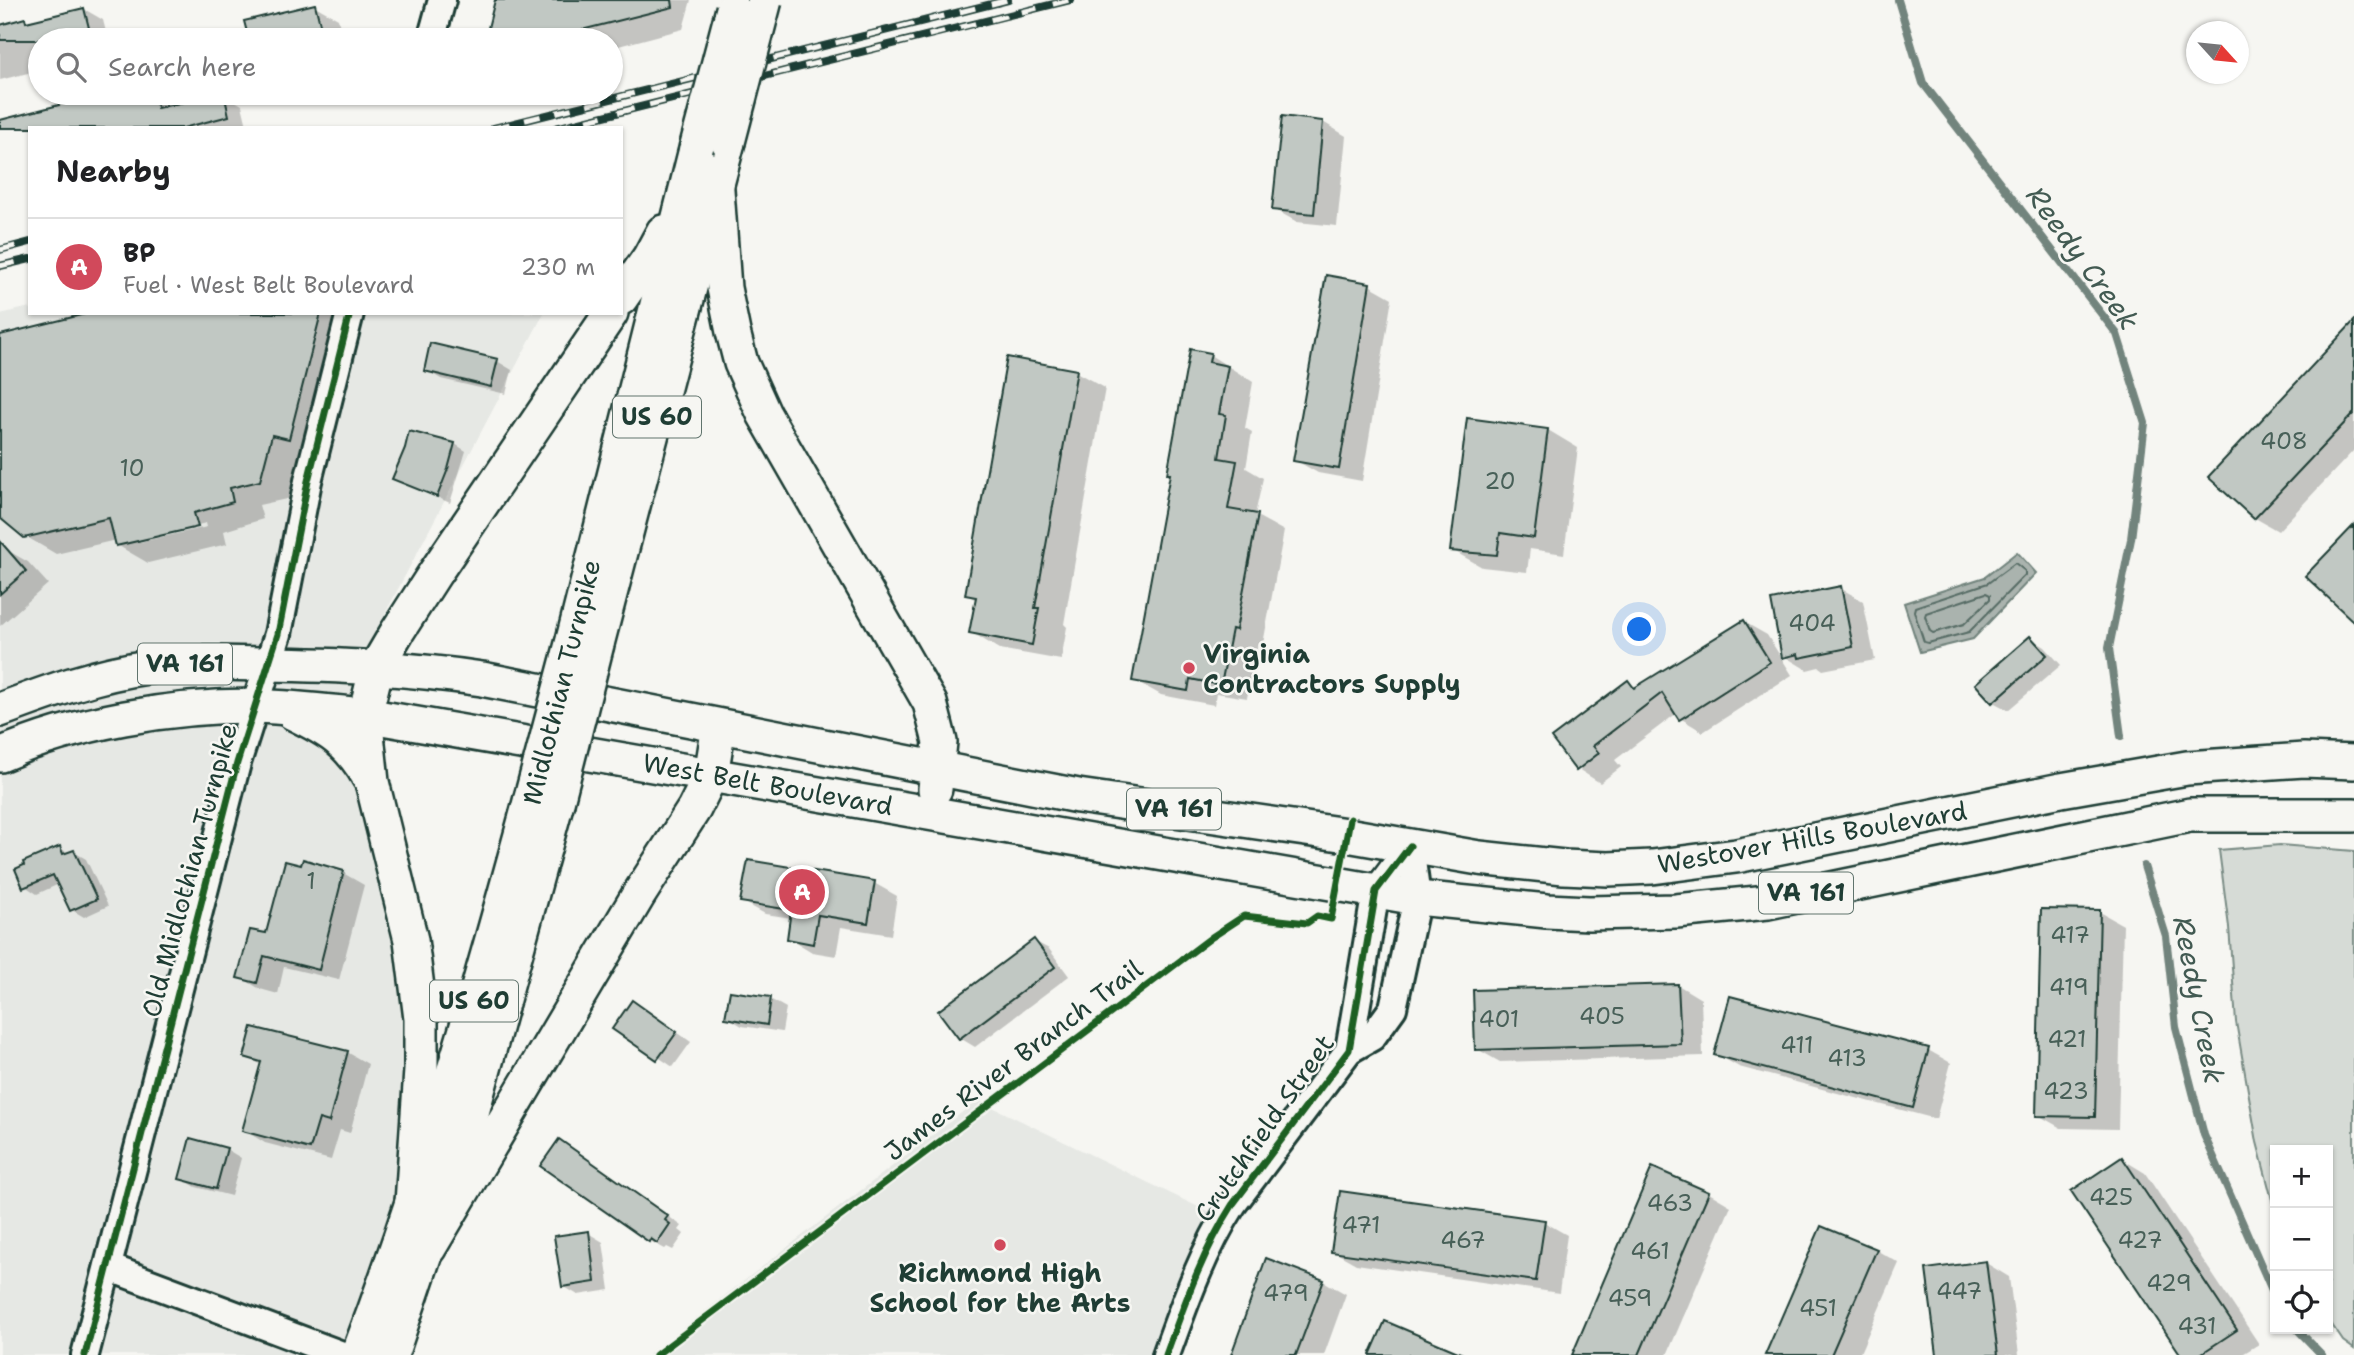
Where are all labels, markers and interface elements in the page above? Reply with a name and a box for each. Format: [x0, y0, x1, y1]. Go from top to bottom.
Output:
north arrow [2186, 21, 2249, 84]
search box [28, 28, 623, 105]
icon: search [52, 48, 90, 86]
text: Search here [108, 49, 257, 84]
text: Nearby [56, 151, 171, 192]
water label: Reedy Creek [2018, 178, 2148, 338]
text: BP [123, 235, 156, 270]
text: A [70, 252, 88, 282]
text: 230 m [521, 252, 595, 282]
text: Fuel · West Belt Boulevard [123, 270, 414, 300]
road number: US 60 [613, 396, 701, 438]
house number: 408 [2260, 426, 2308, 456]
house number: 10 [119, 453, 145, 483]
house number: 20 [1484, 466, 1516, 496]
street label: Midlothian Turnpike [514, 556, 608, 808]
house number: 404 [1788, 608, 1836, 638]
your location [1622, 612, 1656, 646]
place label: Virginia Contractors Supply [1203, 636, 1461, 701]
road number: VA 161 [138, 644, 232, 684]
marker: Virginia Contractors Supply [1181, 660, 1197, 676]
street label: Old Midlothian Turnpike [133, 719, 245, 1021]
street label: West Belt Boulevard [640, 745, 896, 823]
road number: VA 161 [1127, 788, 1221, 830]
street label: Westover Hills Boulevard [1654, 793, 1970, 881]
house number: 1 [306, 866, 316, 896]
pin: A [779, 866, 825, 918]
road number: VA 161 [1759, 872, 1853, 914]
water label: Reedy Creek [2164, 913, 2234, 1087]
house number: 417 [2050, 920, 2090, 950]
street label: James River Branch Trail [877, 951, 1149, 1169]
house number: 419 [2049, 972, 2089, 1002]
road number: US 60 [430, 981, 518, 1021]
house number: 405 [1579, 1001, 1625, 1031]
house number: 401 [1479, 1004, 1519, 1034]
house number: 421 [2047, 1024, 2087, 1054]
street label: Crutchfield Street [1186, 1027, 1342, 1229]
house number: 411 [1780, 1030, 1814, 1060]
house number: 413 [1827, 1043, 1867, 1073]
house number: 423 [2043, 1076, 2089, 1106]
map controls [2270, 1145, 2333, 1334]
button: + [2270, 1145, 2333, 1208]
house number: 425 [2089, 1182, 2133, 1212]
house number: 463 [1647, 1188, 1693, 1218]
button: − [2270, 1208, 2333, 1271]
house number: 471 [1341, 1210, 1381, 1240]
house number: 467 [1440, 1225, 1486, 1255]
house number: 427 [2117, 1225, 2163, 1255]
house number: 461 [1630, 1236, 1670, 1266]
marker: Richmond High School for the Arts [992, 1237, 1008, 1253]
place label: Richmond High School for the Arts [869, 1255, 1131, 1320]
house number: 429 [2146, 1268, 2192, 1298]
button: locate [2270, 1271, 2333, 1334]
house number: 447 [1936, 1276, 1982, 1306]
house number: 479 [1263, 1278, 1309, 1308]
house number: 459 [1608, 1283, 1652, 1313]
house number: 451 [1799, 1293, 1837, 1323]
house number: 431 [2178, 1311, 2217, 1341]

